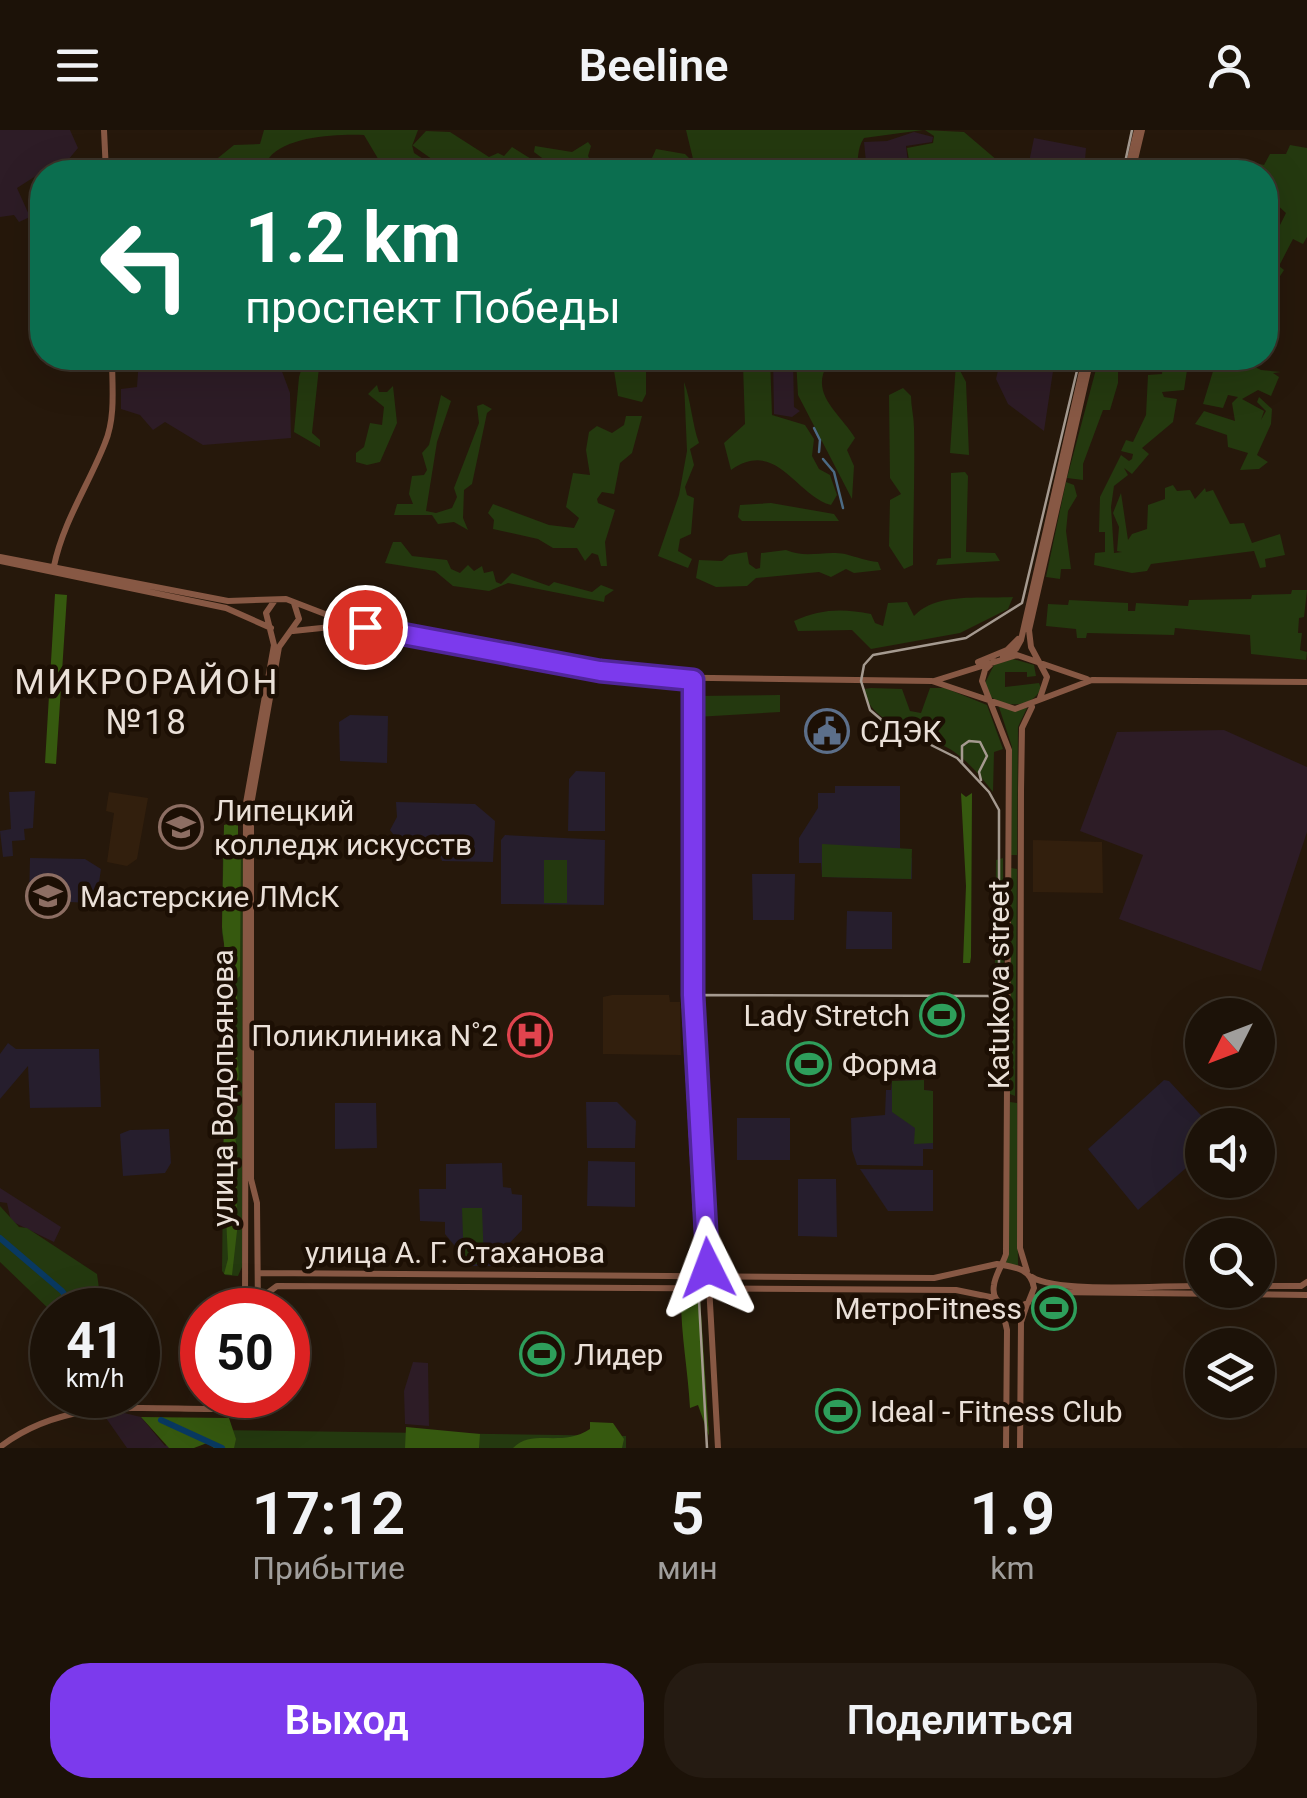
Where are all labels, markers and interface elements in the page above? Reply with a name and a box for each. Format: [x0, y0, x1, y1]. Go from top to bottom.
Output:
icon: menu [50, 38, 105, 93]
icon: person [1202, 38, 1257, 93]
text: Beeline [579, 39, 728, 92]
text: 1.2 km [245, 197, 461, 279]
icon: left [80, 200, 210, 330]
text: проспект Победы [245, 281, 621, 334]
pin [323, 585, 408, 670]
icon: arrive [338, 600, 393, 655]
district label: МИКРОРАЙОН №18 [14, 662, 280, 743]
public building icon: СДЭК [804, 708, 850, 754]
place label: СДЭК [860, 714, 942, 749]
place label: Липецкий колледж искусств [214, 793, 472, 862]
school or university icon: Липецкий колледж искусств [158, 804, 204, 850]
school or university icon: Мастерские ЛМсК [25, 873, 71, 919]
place label: Мастерские ЛМсК [80, 879, 340, 914]
street label: Katukova street [981, 881, 1016, 1089]
street label: улица Водопьянова [205, 949, 240, 1227]
sports icon: Lady Stretch [919, 992, 965, 1038]
place label: Lady Stretch [744, 998, 910, 1033]
north arrow [1185, 998, 1275, 1088]
map controls [1185, 998, 1275, 1418]
hospital icon: Поликлиника N˚2 [507, 1012, 553, 1058]
place label: Поликлиника N˚2 [251, 1018, 498, 1053]
sports icon: Форма [786, 1041, 832, 1087]
place label: Форма [842, 1047, 938, 1082]
button: sound [1185, 1108, 1275, 1198]
position arrow [656, 1216, 760, 1320]
button: search [1185, 1218, 1275, 1308]
street label: улица А. Г. Стаханова [305, 1235, 605, 1270]
sports icon: МетроFitness [1031, 1285, 1077, 1331]
speed limit sign: 50 [180, 1288, 310, 1418]
place label: МетроFitness [835, 1291, 1022, 1326]
text: 41 [66, 1312, 124, 1370]
button: layers [1185, 1328, 1275, 1418]
sports icon: Лидер [519, 1331, 565, 1377]
place label: Лидер [574, 1337, 663, 1372]
text: km/h [66, 1364, 124, 1393]
sports icon: Ideal - Fitness Club [815, 1388, 861, 1434]
place label: Ideal - Fitness Club [870, 1394, 1123, 1429]
text: 17:12 [252, 1478, 405, 1549]
text: 5 [670, 1478, 705, 1549]
text: 1.9 [970, 1478, 1055, 1549]
text: Прибытие [252, 1549, 405, 1587]
text: мин [657, 1549, 718, 1587]
text: km [990, 1549, 1035, 1587]
button: Выход [50, 1663, 644, 1778]
button: Поделиться [664, 1663, 1257, 1778]

